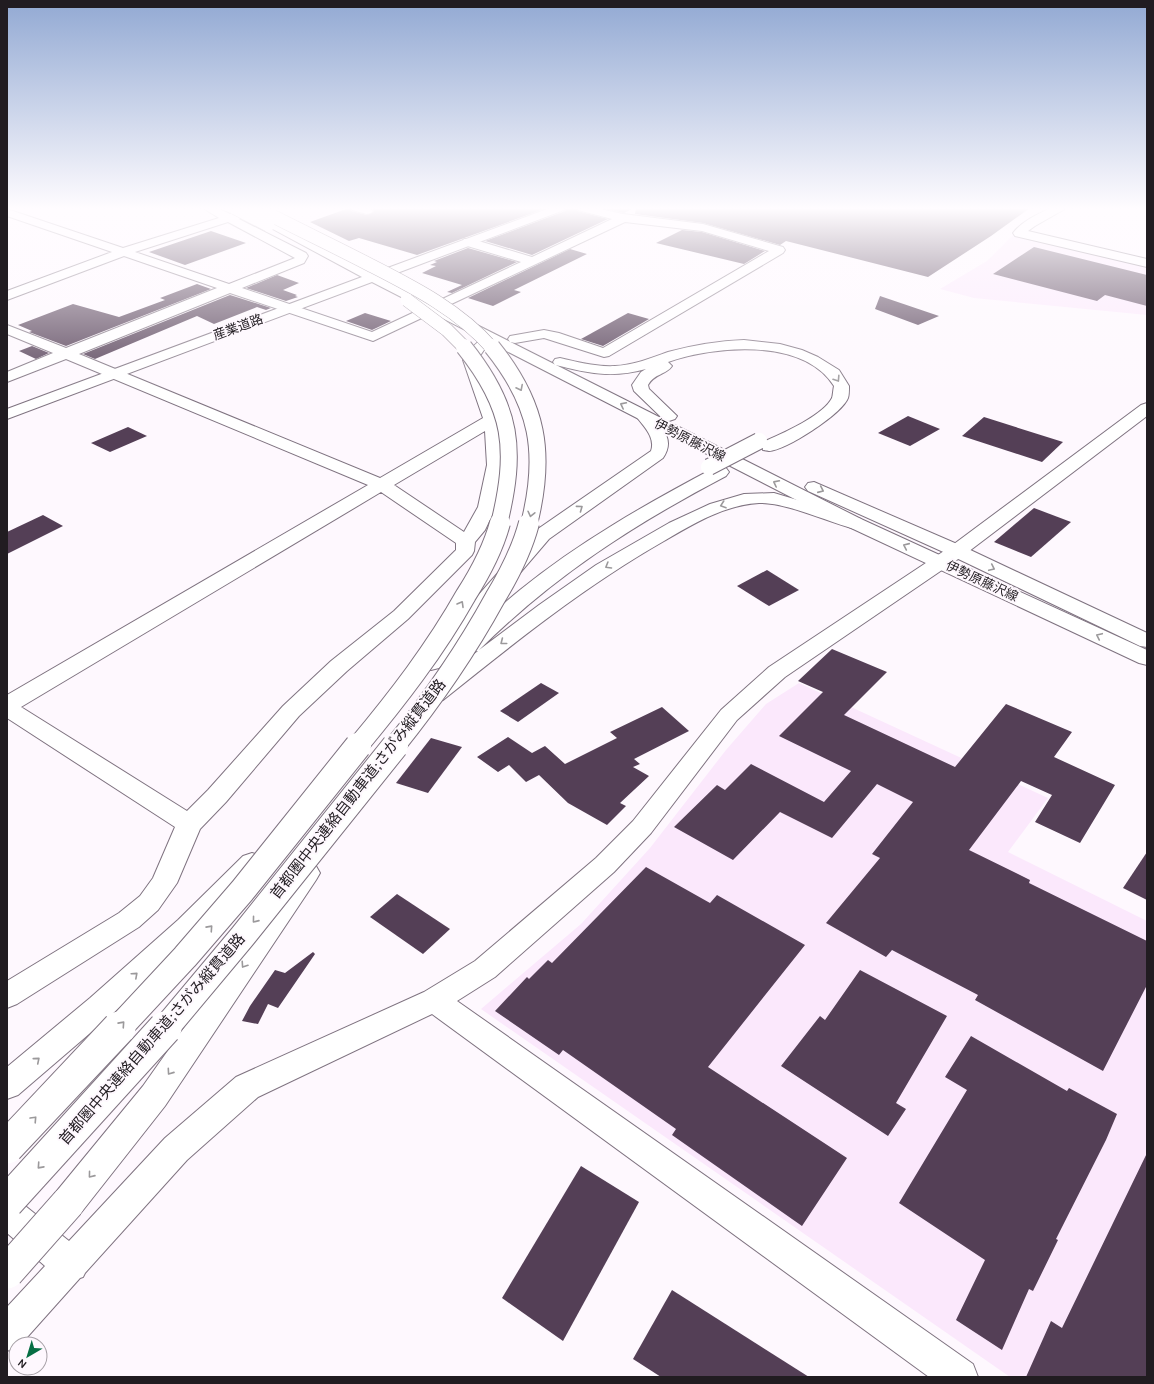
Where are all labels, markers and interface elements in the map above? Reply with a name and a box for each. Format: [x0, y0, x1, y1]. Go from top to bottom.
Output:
street label: 産業道路 [211, 311, 265, 343]
one-way arrow [832, 375, 840, 382]
one-way arrow [516, 384, 523, 391]
one-way arrow [620, 403, 627, 410]
street label: 伊勢原藤沢線 [652, 416, 728, 464]
one-way arrow [773, 480, 780, 488]
one-way arrow [817, 485, 825, 493]
one-way arrow [720, 501, 727, 509]
one-way arrow [576, 505, 583, 512]
one-way arrow [527, 511, 536, 518]
one-way arrow [902, 543, 909, 551]
street label: 伊勢原藤沢線 [943, 558, 1021, 604]
one-way arrow [605, 561, 612, 568]
one-way arrow [988, 563, 996, 571]
one-way arrow [457, 601, 464, 608]
one-way arrow [1096, 633, 1103, 641]
one-way arrow [500, 637, 507, 644]
street label: 首都圏中央連絡自動車道;さがみ縦貫道路 [267, 676, 449, 902]
one-way arrow [253, 916, 260, 923]
one-way arrow [205, 925, 212, 932]
street label: 首都圏中央連絡自動車道;さがみ縦貫道路 [55, 930, 249, 1148]
one-way arrow [242, 961, 249, 968]
one-way arrow [131, 973, 138, 980]
one-way arrow [118, 1021, 125, 1028]
one-way arrow [32, 1057, 39, 1064]
one-way arrow [168, 1068, 175, 1075]
one-way arrow [29, 1116, 36, 1123]
one-way arrow [38, 1161, 45, 1168]
one-way arrow [88, 1170, 95, 1177]
north arrow [8, 1336, 48, 1376]
text: N [15, 1356, 29, 1371]

